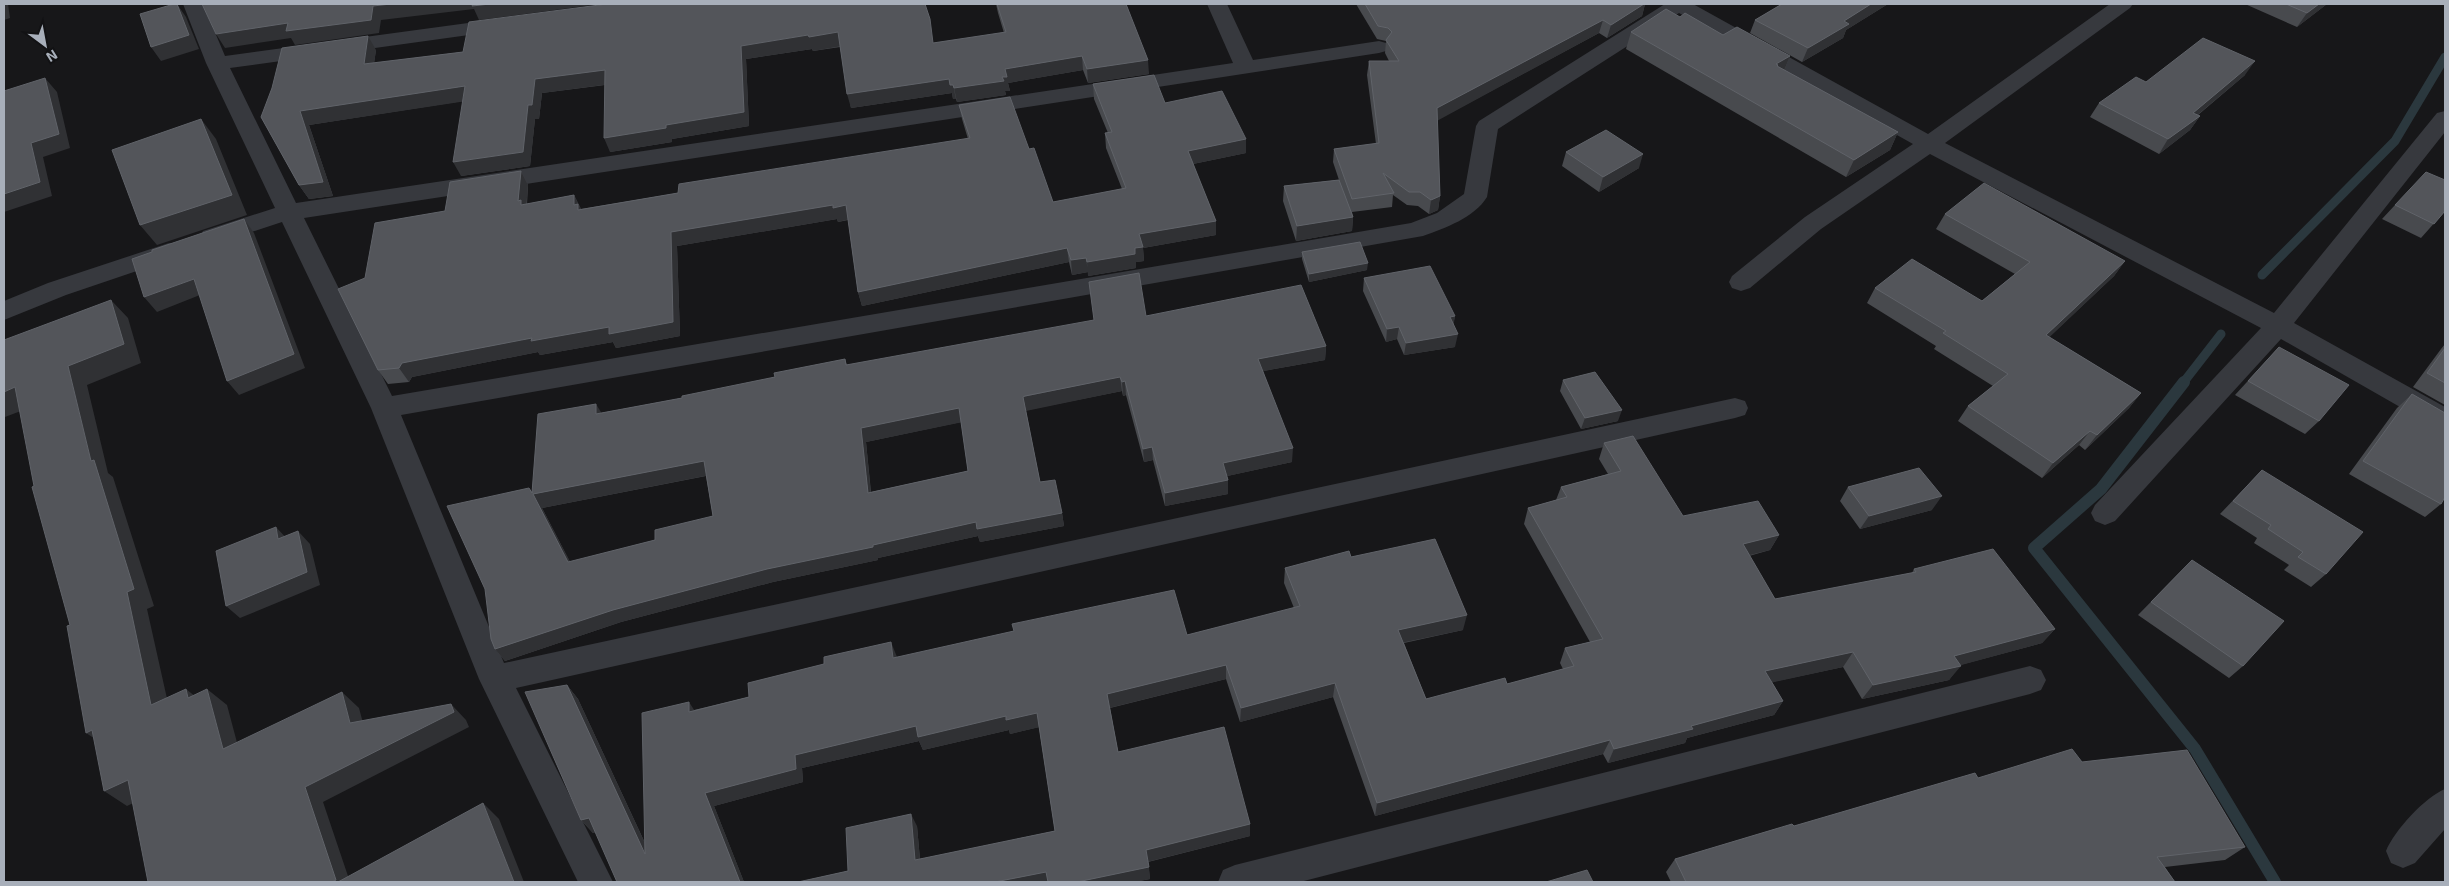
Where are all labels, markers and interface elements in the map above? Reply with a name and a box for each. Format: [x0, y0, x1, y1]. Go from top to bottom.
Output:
north arrow [20, 20, 70, 70]
text: N [43, 47, 61, 66]

